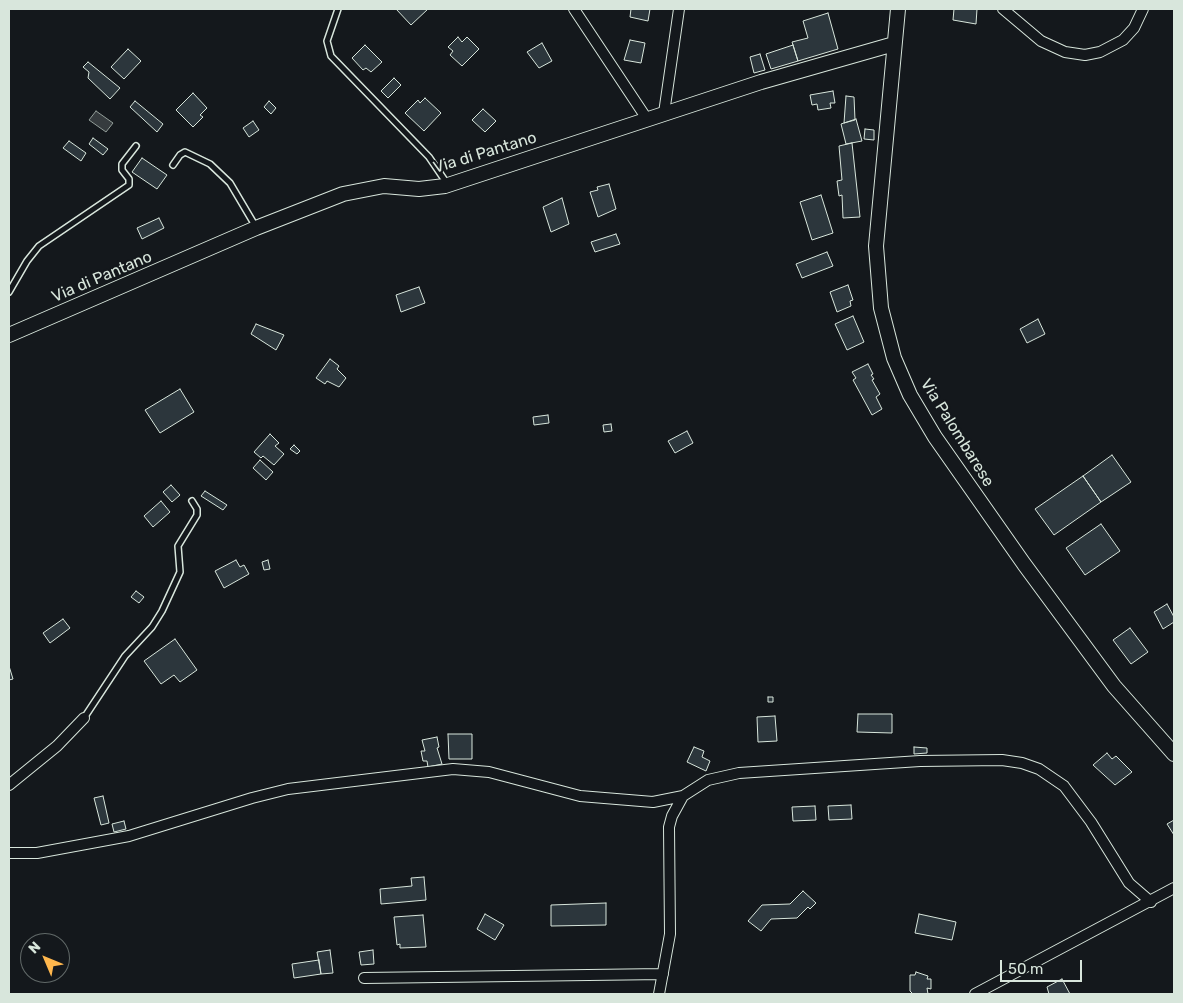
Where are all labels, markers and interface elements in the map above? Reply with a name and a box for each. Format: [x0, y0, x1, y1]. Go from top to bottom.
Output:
street label: Via di Pantano [431, 128, 539, 178]
street label: Via di Pantano [49, 247, 155, 307]
street label: Via Palombarese [916, 375, 998, 491]
north arrow [20, 933, 70, 983]
text: N [25, 938, 44, 957]
scale bar [1003, 950, 1086, 982]
text: 50 m [1008, 960, 1043, 978]

